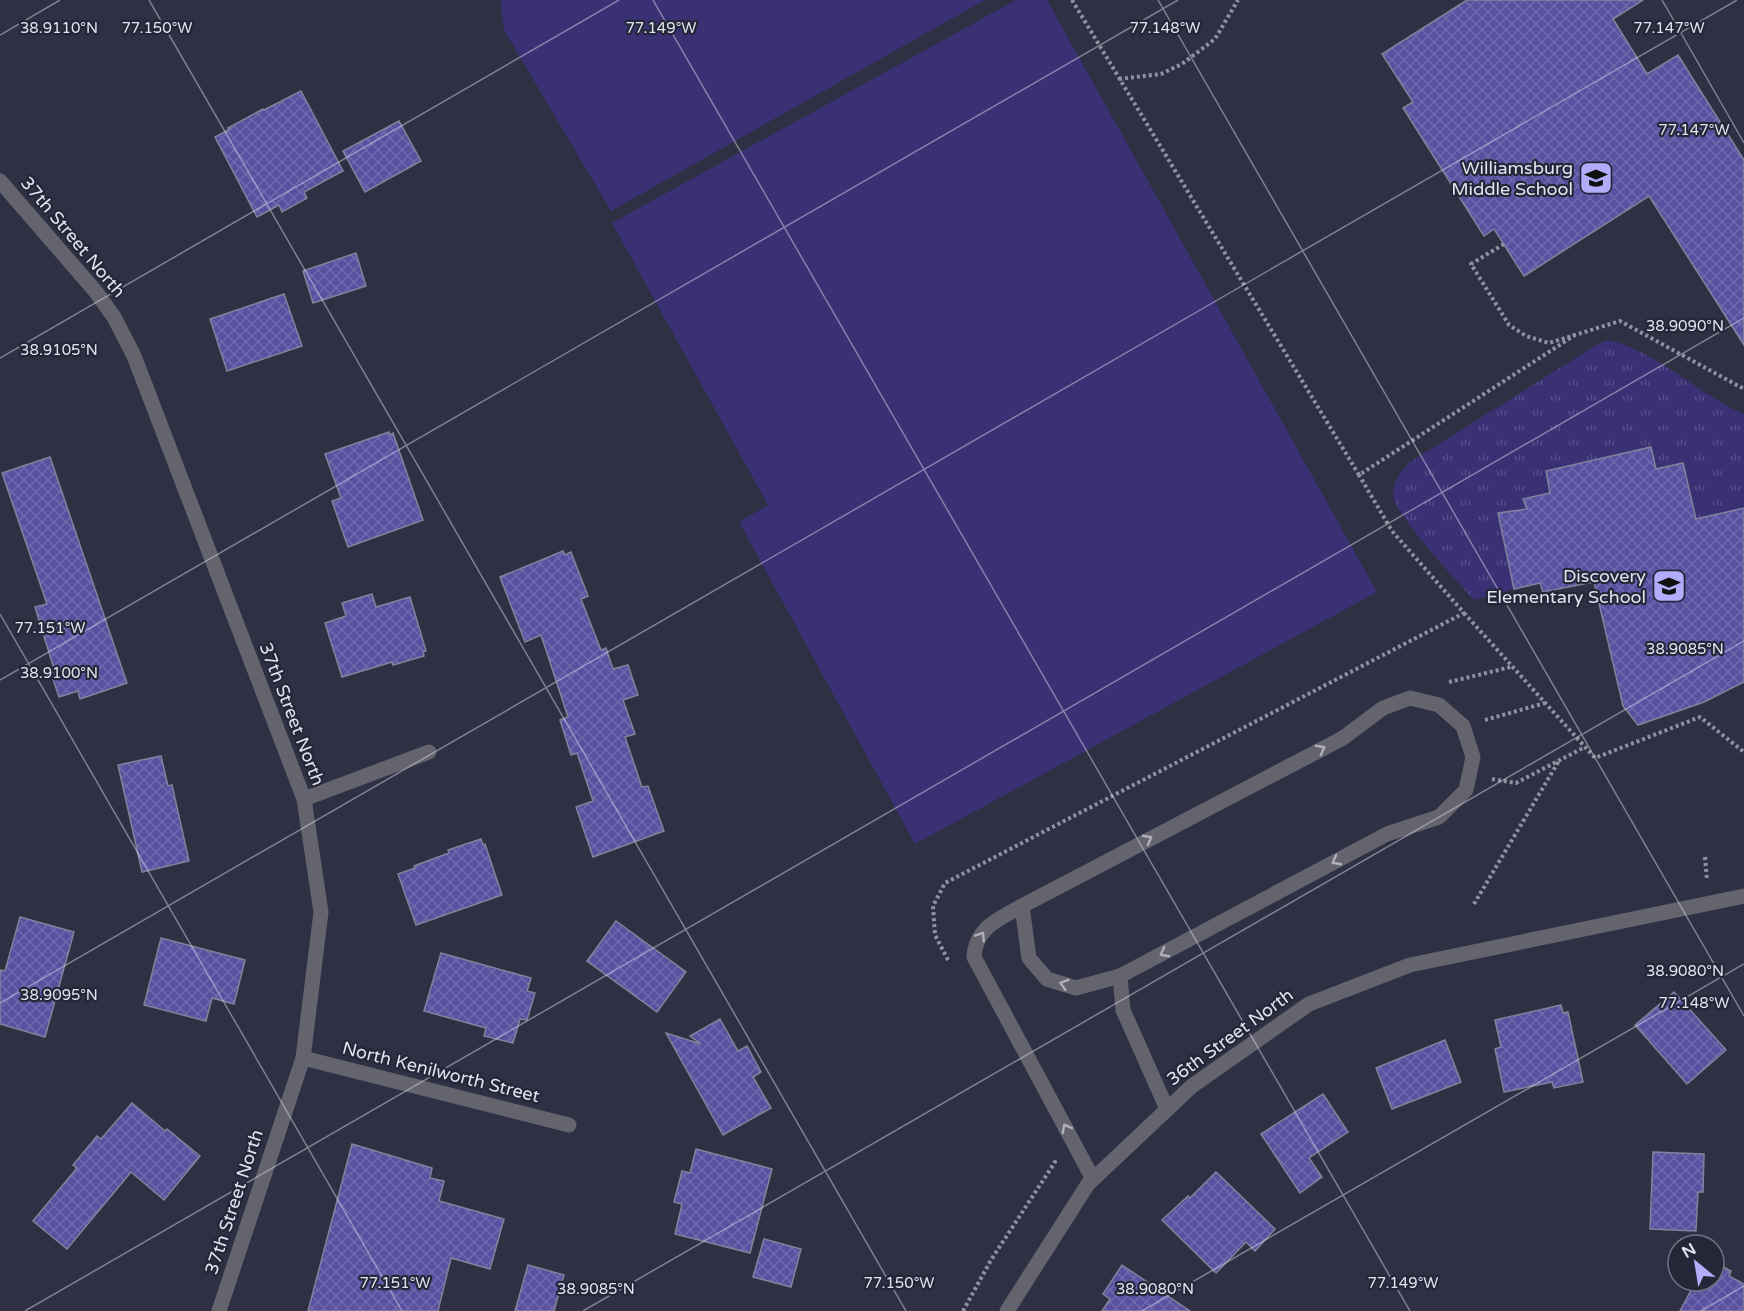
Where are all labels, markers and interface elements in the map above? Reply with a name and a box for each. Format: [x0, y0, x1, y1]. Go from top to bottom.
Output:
text: 38.9110°N [20, 19, 98, 37]
text: 77.150°W [121, 19, 193, 37]
text: 77.149°W [625, 19, 697, 37]
text: 77.148°W [1129, 19, 1201, 37]
text: 77.147°W [1633, 19, 1705, 37]
text: 77.147°W [1658, 121, 1730, 139]
place label: Williamsburg Middle School [1451, 157, 1573, 200]
school or university icon: Williamsburg Middle School [1578, 160, 1614, 196]
street label: 37th Street North [16, 172, 130, 302]
text: 38.9090°N [1646, 317, 1724, 335]
text: 38.9105°N [20, 341, 98, 359]
place label: Discovery Elementary School [1486, 565, 1646, 608]
school or university icon: Discovery Elementary School [1651, 568, 1687, 604]
text: 77.151°W [14, 619, 86, 637]
street label: 37th Street North [255, 640, 329, 788]
text: 38.9085°N [1646, 640, 1724, 658]
text: 38.9100°N [20, 664, 98, 682]
one-way arrow [1315, 745, 1326, 756]
one-way arrow [1142, 835, 1153, 847]
one-way arrow [1331, 854, 1342, 866]
one-way arrow [974, 932, 985, 943]
one-way arrow [1160, 946, 1170, 957]
text: 38.9080°N [1646, 962, 1724, 980]
one-way arrow [1059, 979, 1070, 991]
street label: 36th Street North [1162, 984, 1298, 1090]
text: 38.9095°N [20, 986, 98, 1004]
text: 77.148°W [1658, 994, 1730, 1012]
street label: North Kenilworth Street [340, 1037, 542, 1107]
one-way arrow [1062, 1123, 1073, 1134]
street label: 37th Street North [200, 1127, 268, 1277]
north arrow [1666, 1233, 1726, 1293]
text: N [1678, 1239, 1700, 1263]
text: 77.151°W [359, 1274, 431, 1292]
text: 77.150°W [863, 1274, 935, 1292]
text: 77.149°W [1367, 1274, 1439, 1292]
text: 38.9085°N [557, 1280, 635, 1298]
text: 38.9080°N [1116, 1280, 1194, 1298]

